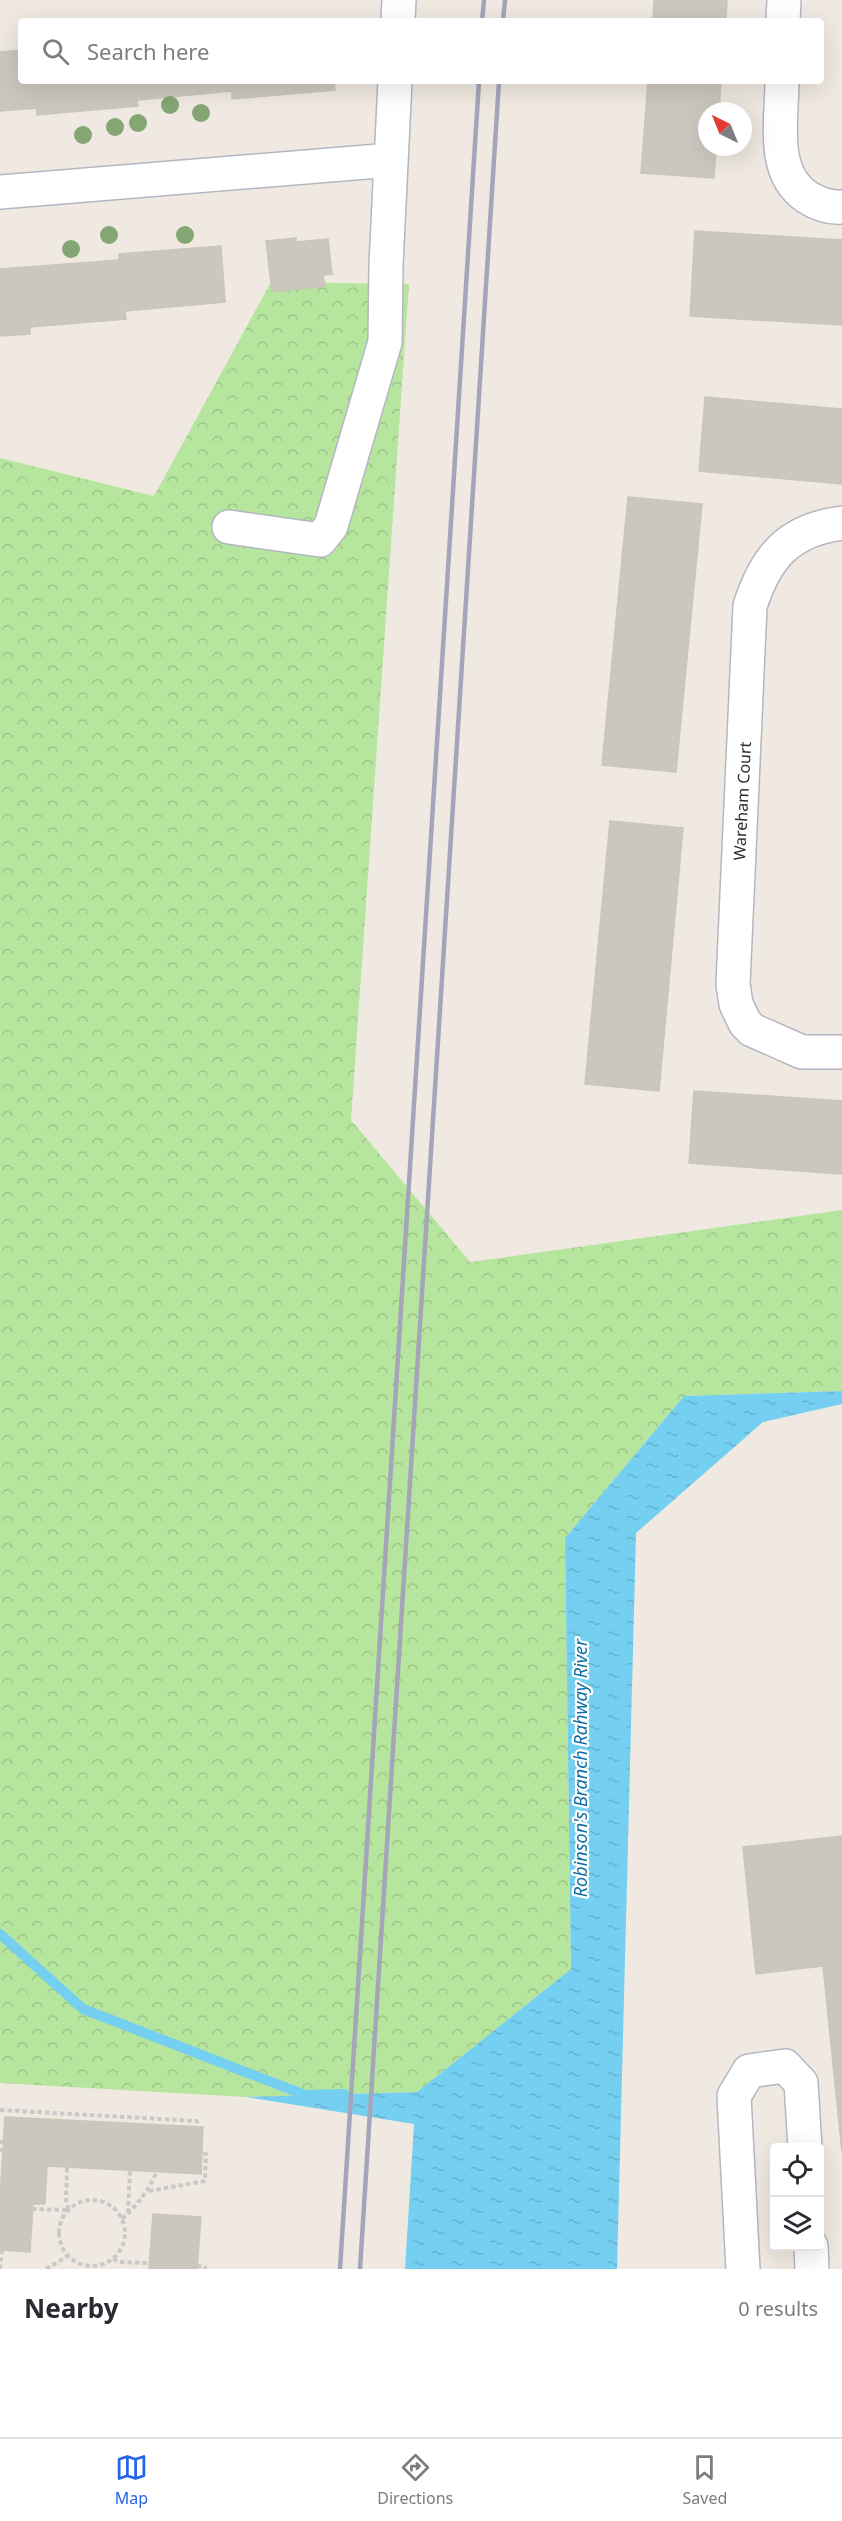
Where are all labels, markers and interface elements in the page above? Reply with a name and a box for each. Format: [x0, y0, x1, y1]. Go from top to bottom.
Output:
search box [18, 18, 824, 84]
icon: search [39, 35, 72, 68]
text: Search here [87, 36, 209, 66]
north arrow [698, 102, 752, 156]
street label: Wareham Court [728, 741, 756, 861]
water label: Robinson's Branch Rahway River [568, 1638, 592, 1897]
map controls [770, 2143, 824, 2251]
button: locate [770, 2143, 824, 2197]
button: layers [770, 2197, 824, 2251]
text: Nearby [24, 2290, 119, 2326]
text: 0 results [738, 2295, 818, 2322]
tab: Map [115, 2451, 148, 2509]
tab: Directions [377, 2451, 453, 2509]
tab: Saved [683, 2451, 727, 2509]

